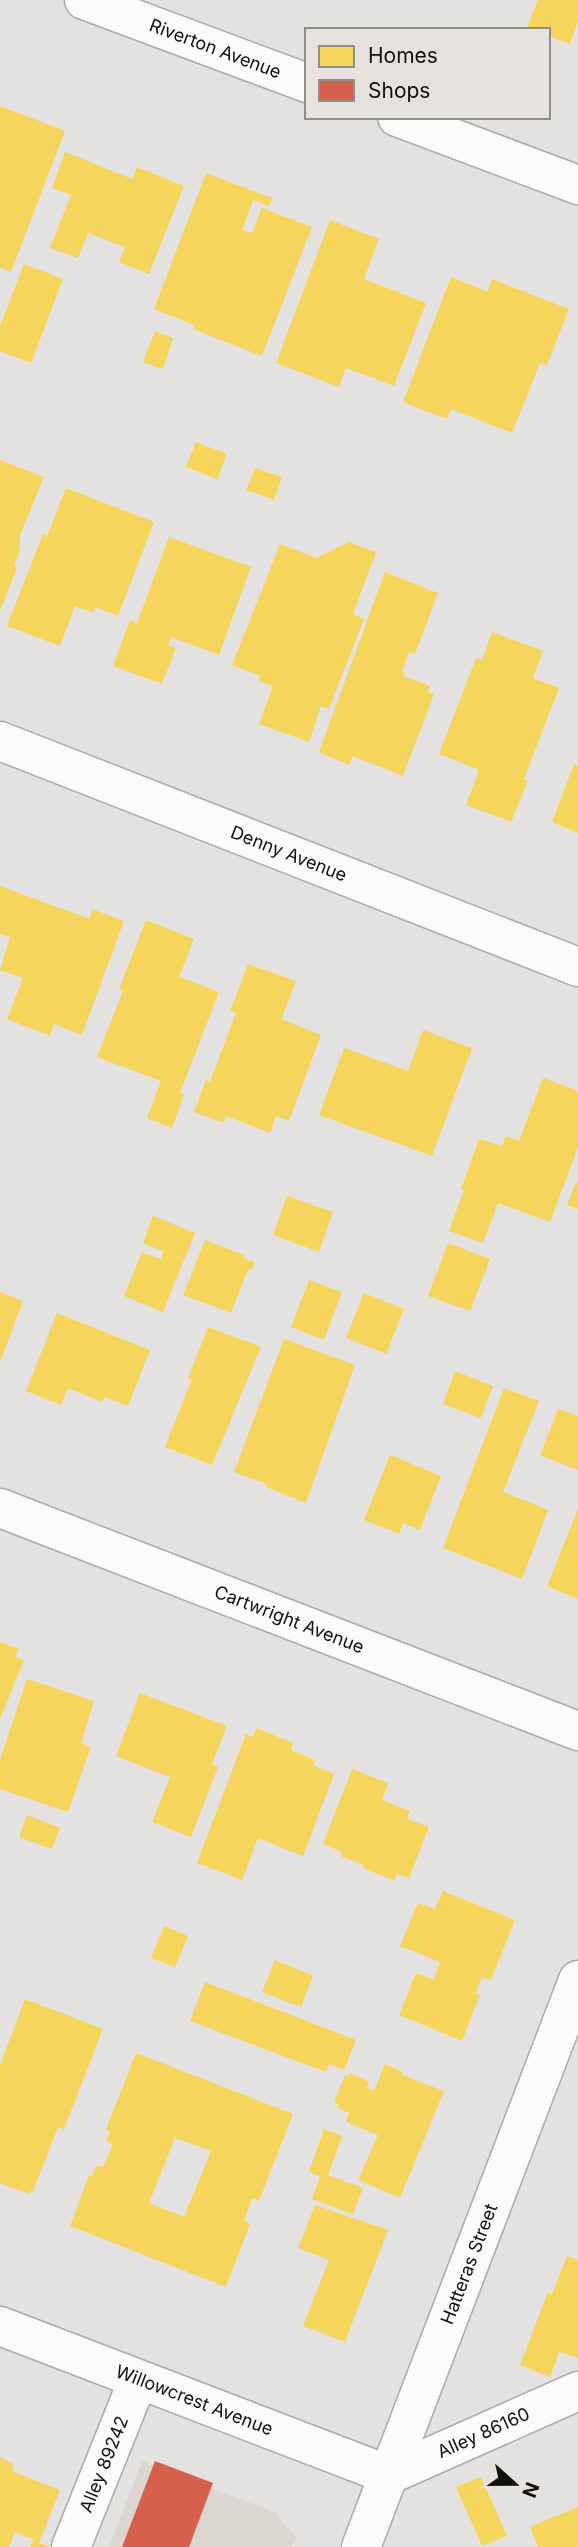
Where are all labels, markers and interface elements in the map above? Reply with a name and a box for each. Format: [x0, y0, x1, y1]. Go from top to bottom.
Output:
street label: Riverton Avenue [147, 14, 284, 82]
legend [305, 28, 550, 119]
text: Homes [368, 43, 438, 68]
text: Shops [368, 78, 430, 103]
street label: Denny Avenue [228, 821, 350, 886]
street label: Cartwright Avenue [212, 1581, 367, 1657]
street label: Hatteras Street [436, 2200, 501, 2327]
street label: Willowcrest Avenue [113, 2360, 276, 2440]
street label: Alley 86160 [434, 2403, 533, 2462]
street label: Alley 89242 [75, 2413, 132, 2516]
north arrow [480, 2449, 550, 2519]
text: N [517, 2479, 544, 2501]

